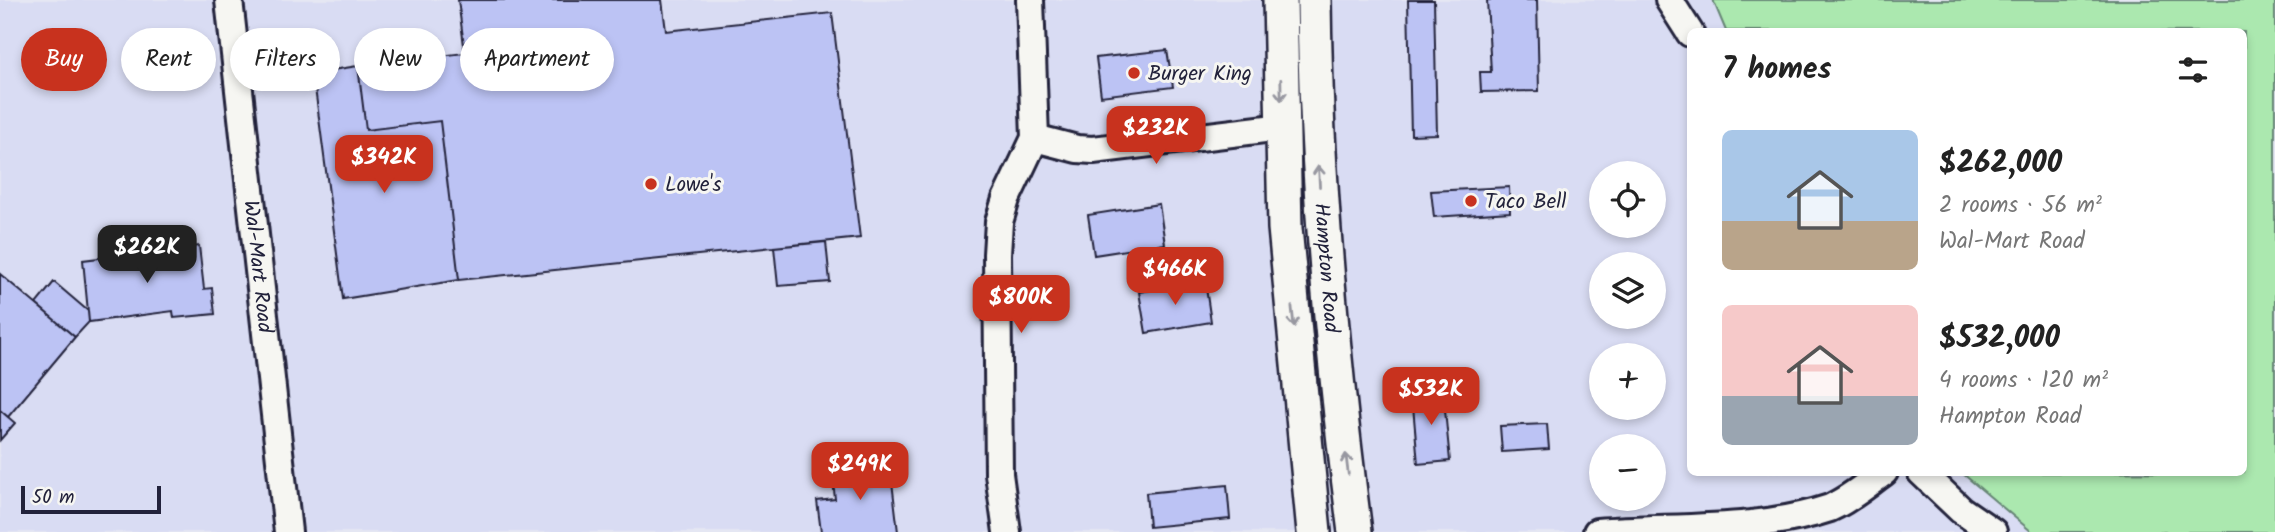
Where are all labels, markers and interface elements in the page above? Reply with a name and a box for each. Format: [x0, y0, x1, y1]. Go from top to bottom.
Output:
chip: Buy [21, 28, 107, 91]
chip: Rent [121, 28, 216, 91]
chip: Filters [230, 28, 340, 91]
chip: New [354, 28, 446, 91]
chip: Apartment [460, 28, 614, 91]
text: 7 homes [1722, 46, 1832, 94]
icon: filters [2174, 51, 2212, 89]
place label: Burger King [1148, 58, 1252, 91]
marker: Burger King [1126, 65, 1142, 81]
one-way arrow [1274, 78, 1288, 101]
pin: $232K [1107, 106, 1205, 166]
text: $232K [1123, 111, 1189, 147]
pin: $342K [335, 136, 433, 195]
text: $342K [351, 140, 417, 176]
text: $262,000 [1939, 140, 2062, 188]
icon: home [1778, 158, 1862, 242]
map controls [1589, 161, 1666, 511]
button: locate [1589, 161, 1666, 238]
one-way arrow [1312, 165, 1325, 188]
place label: Lowe's [665, 169, 722, 202]
marker: Lowe's [643, 176, 659, 192]
place label: Taco Bell [1485, 186, 1566, 219]
text: 2 rooms · 56 m² [1939, 188, 2102, 224]
marker: Taco Bell [1463, 193, 1479, 209]
street label: Wal-Mart Road [233, 199, 281, 335]
street label: Hampton Road [1304, 202, 1347, 335]
text: Wal-Mart Road [1939, 224, 2085, 260]
pin: $262K [98, 226, 196, 285]
text: $262K [114, 230, 180, 266]
pin: $466K [1126, 247, 1224, 307]
text: $466K [1143, 252, 1207, 288]
button: layers [1589, 252, 1666, 329]
pin: $800K [972, 276, 1070, 335]
text: $800K [989, 280, 1053, 316]
one-way arrow [1287, 305, 1300, 328]
text: $532,000 [1939, 315, 2060, 363]
icon: home [1778, 333, 1862, 417]
button: + [1589, 343, 1666, 420]
text: 4 rooms · 120 m² [1939, 363, 2108, 399]
pin: $532K [1382, 368, 1480, 427]
text: $532K [1398, 372, 1464, 408]
text: Hampton Road [1939, 399, 2081, 435]
button: − [1589, 434, 1666, 511]
pin: $249K [811, 442, 909, 502]
text: $249K [827, 447, 893, 483]
one-way arrow [1340, 453, 1353, 476]
scale bar [21, 483, 161, 515]
text: 50 m [32, 483, 74, 513]

